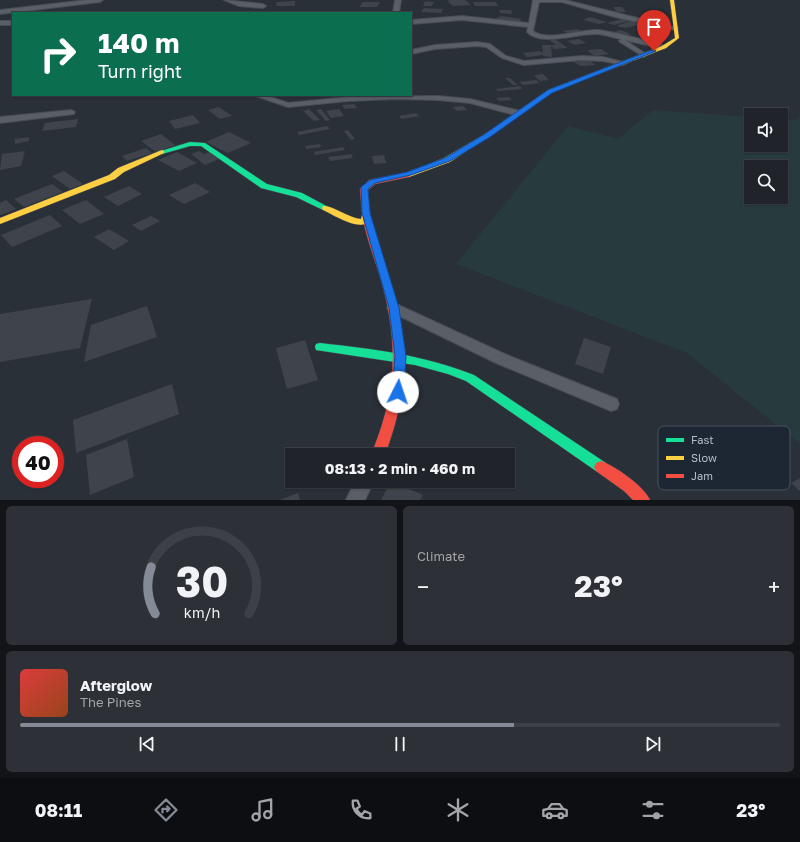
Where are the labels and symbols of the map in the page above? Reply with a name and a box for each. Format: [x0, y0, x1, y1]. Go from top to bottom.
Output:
pin [637, 10, 671, 51]
position arrow [377, 371, 419, 413]
legend [658, 426, 790, 490]
text: Fast [691, 433, 714, 446]
speed limit sign: 40 [12, 436, 64, 488]
text: Slow [691, 451, 717, 464]
text: Jam [691, 469, 713, 482]

